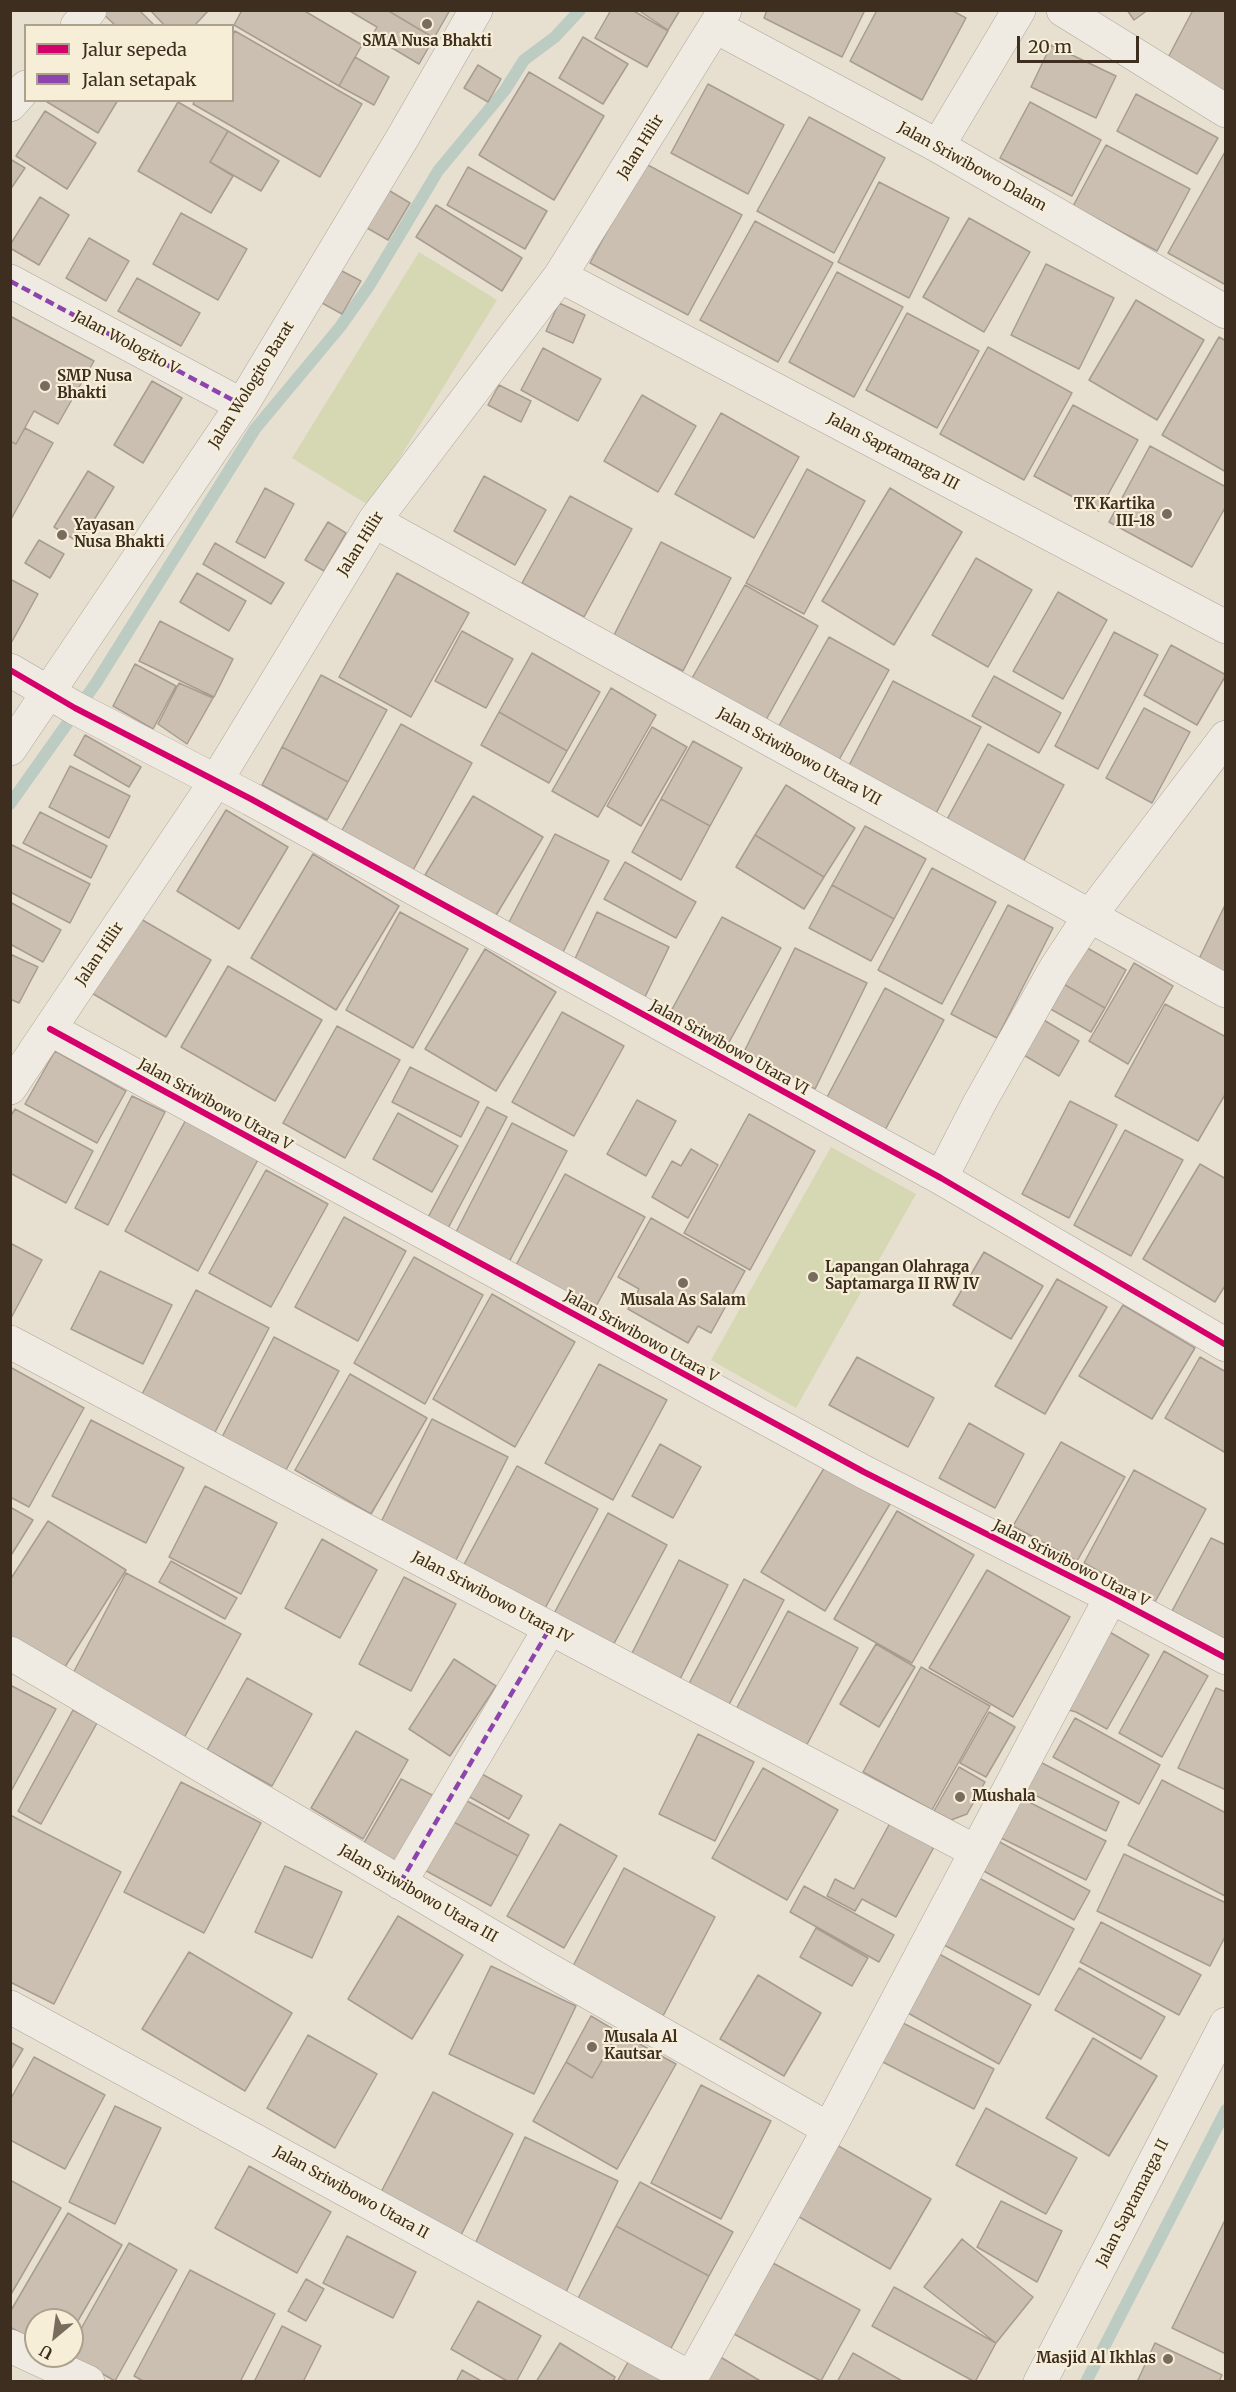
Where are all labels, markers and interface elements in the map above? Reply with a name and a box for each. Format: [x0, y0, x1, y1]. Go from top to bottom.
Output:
marker: SMA Nusa Bhakti [420, 17, 434, 31]
legend [24, 24, 234, 102]
scale bar [1020, 24, 1142, 62]
place label: SMA Nusa Bhakti [362, 33, 492, 51]
text: 20 m [1028, 35, 1072, 58]
text: Jalur sepeda [82, 38, 187, 61]
text: Jalan setapak [82, 68, 197, 91]
street label: Jalan Hilir [614, 111, 668, 183]
street label: Jalan Sriwibowo Dalam [895, 119, 1049, 215]
street label: Jalan Wologito V [70, 307, 182, 379]
street label: Jalan Wologito Barat [206, 318, 298, 452]
place label: SMP Nusa Bhakti [57, 368, 132, 403]
marker: SMP Nusa Bhakti [38, 379, 52, 393]
street label: Jalan Saptamarga III [824, 410, 962, 494]
place label: TK Kartika III-18 [1074, 496, 1155, 531]
marker: TK Kartika III-18 [1160, 507, 1174, 521]
street label: Jalan Hilir [334, 508, 388, 580]
place label: Yayasan Nusa Bhakti [74, 517, 165, 552]
marker: Yayasan Nusa Bhakti [55, 528, 69, 542]
street label: Jalan Sriwibowo Utara VII [714, 704, 884, 810]
street label: Jalan Hilir [72, 919, 128, 989]
street label: Jalan Sriwibowo Utara VI [646, 997, 812, 1099]
street label: Jalan Sriwibowo Utara V [135, 1055, 295, 1155]
place label: Lapangan Olahraga Saptamarga II RW IV [825, 1259, 979, 1294]
marker: Lapangan Olahraga Saptamarga II RW IV [806, 1270, 820, 1284]
marker: Musala As Salam [676, 1276, 690, 1290]
street label: Jalan Sriwibowo Utara V [561, 1287, 721, 1387]
place label: Musala As Salam [620, 1292, 746, 1310]
street label: Jalan Sriwibowo Utara V [990, 1517, 1152, 1611]
street label: Jalan Sriwibowo Utara IV [409, 1548, 575, 1648]
place label: Mushala [972, 1788, 1036, 1806]
marker: Mushala [953, 1790, 967, 1804]
street label: Jalan Sriwibowo Utara III [336, 1841, 500, 1947]
place label: Musala Al Kautsar [604, 2029, 677, 2064]
marker: Musala Al Kautsar [585, 2040, 599, 2054]
street label: Jalan Saptamarga II [1093, 2136, 1173, 2270]
street label: Jalan Sriwibowo Utara II [270, 2143, 432, 2243]
north arrow [24, 2308, 84, 2368]
text: U [36, 2340, 56, 2364]
place label: Masjid Al Ikhlas [1036, 2350, 1156, 2368]
marker: Masjid Al Ikhlas [1161, 2352, 1175, 2366]

